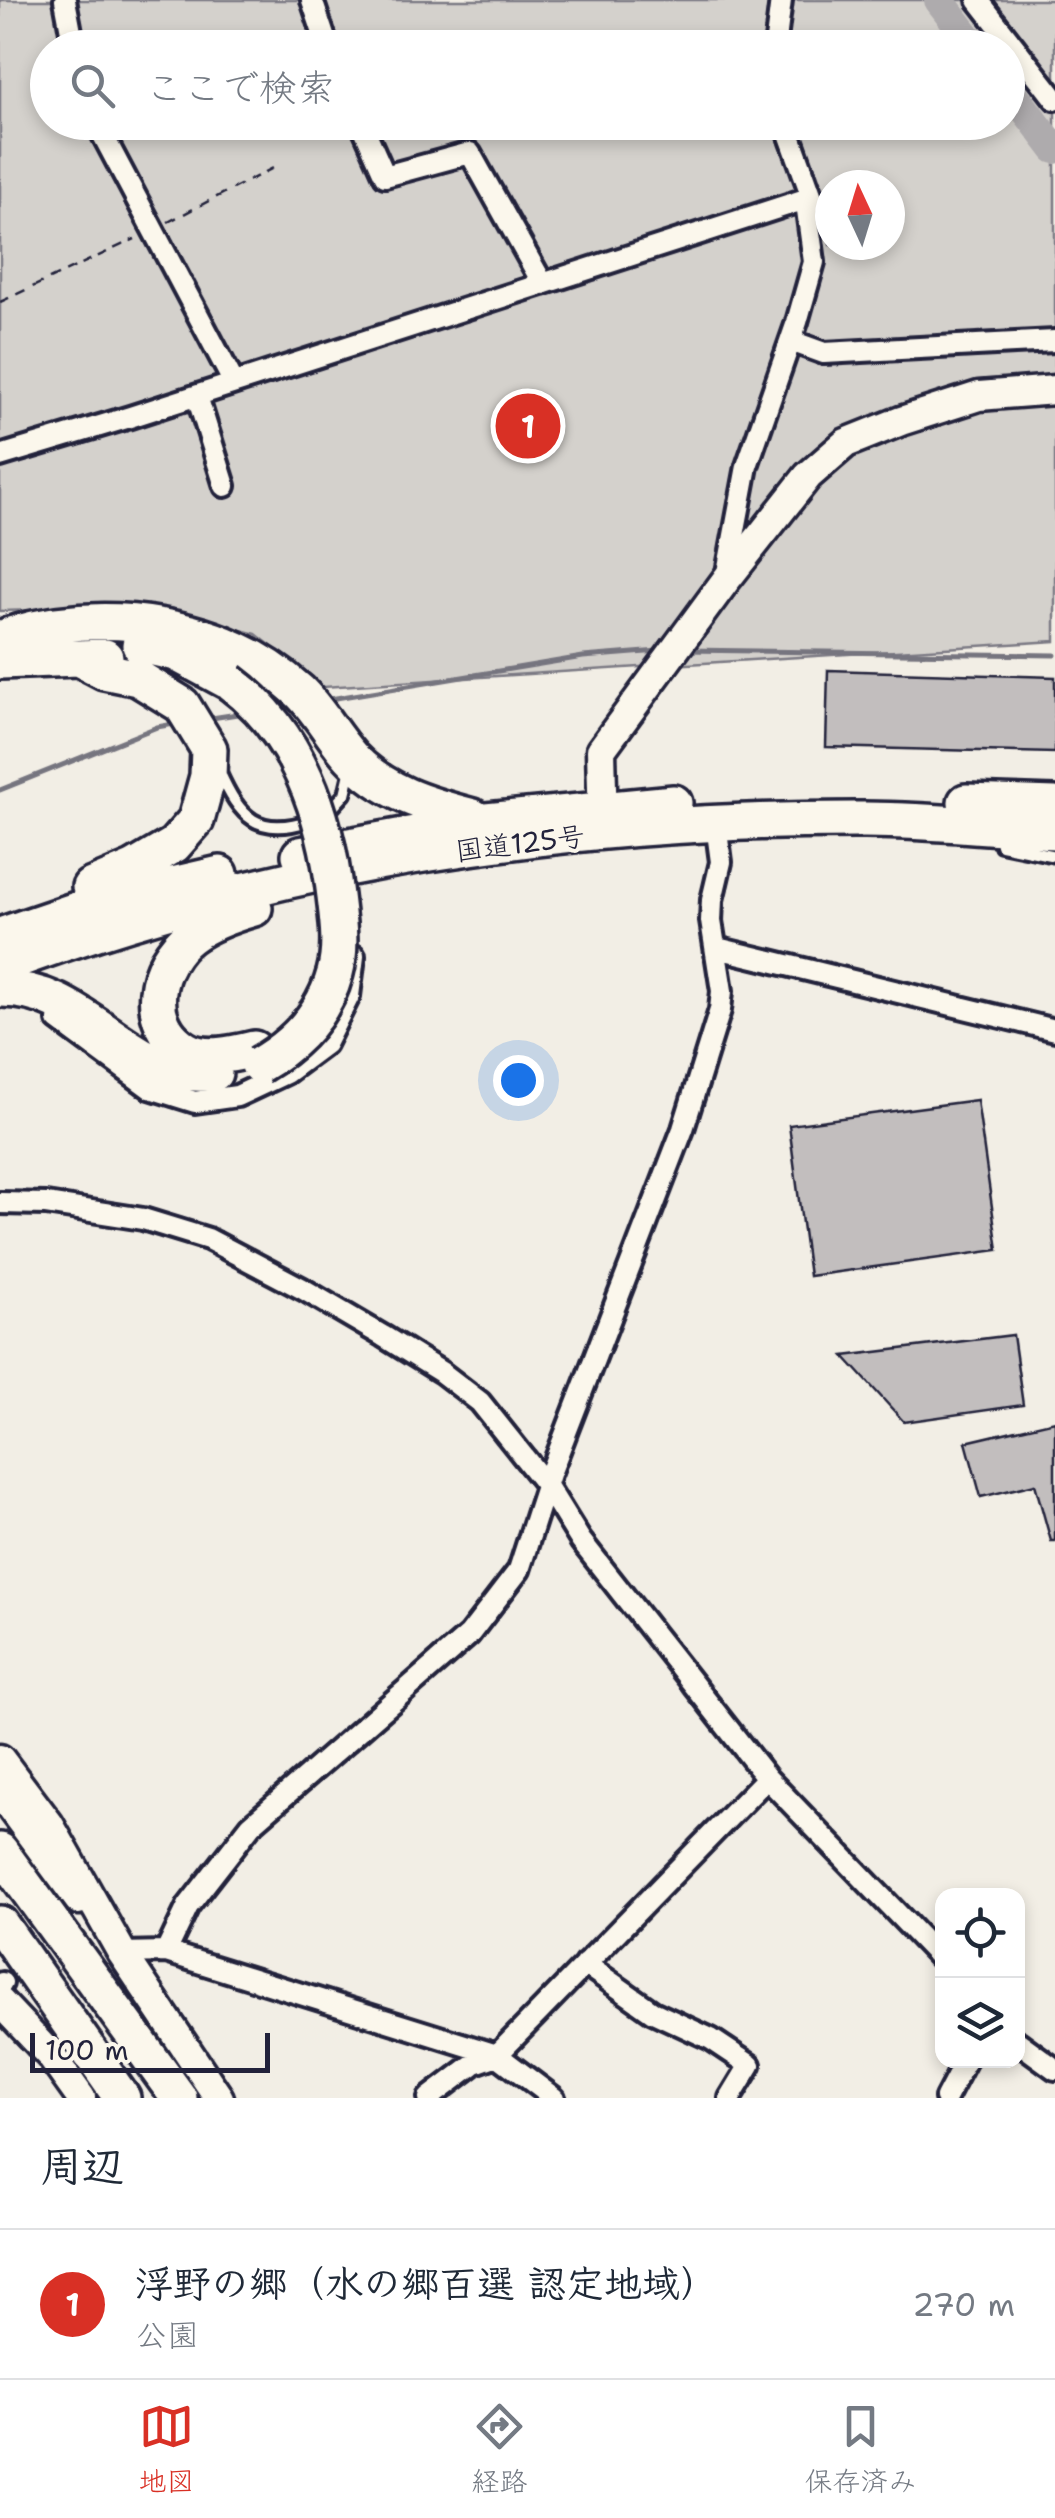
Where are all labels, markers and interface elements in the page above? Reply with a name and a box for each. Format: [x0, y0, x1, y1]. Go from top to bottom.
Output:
search box [30, 30, 1025, 140]
icon: search [65, 58, 120, 113]
text: ここで検索 [145, 62, 335, 113]
north arrow [815, 170, 905, 260]
pin: 1 [496, 388, 560, 464]
street label: 国道125号 [453, 816, 587, 870]
your location [493, 1055, 544, 1106]
map controls [935, 1888, 1025, 2068]
button: locate [935, 1888, 1025, 1978]
button: layers [935, 1978, 1025, 2068]
scale bar [30, 2028, 270, 2072]
text: 100 m [45, 2031, 129, 2069]
text: 周辺 [40, 2138, 124, 2194]
text: 浮野の郷（水の郷百選 認定地域） [135, 2258, 718, 2309]
text: 1 [65, 2283, 80, 2326]
text: 270 m [912, 2283, 1015, 2326]
text: 公園 [135, 2313, 199, 2356]
tab: 地図 [138, 2399, 195, 2500]
tab: 経路 [471, 2399, 528, 2500]
tab: 保存済み [804, 2399, 917, 2500]

